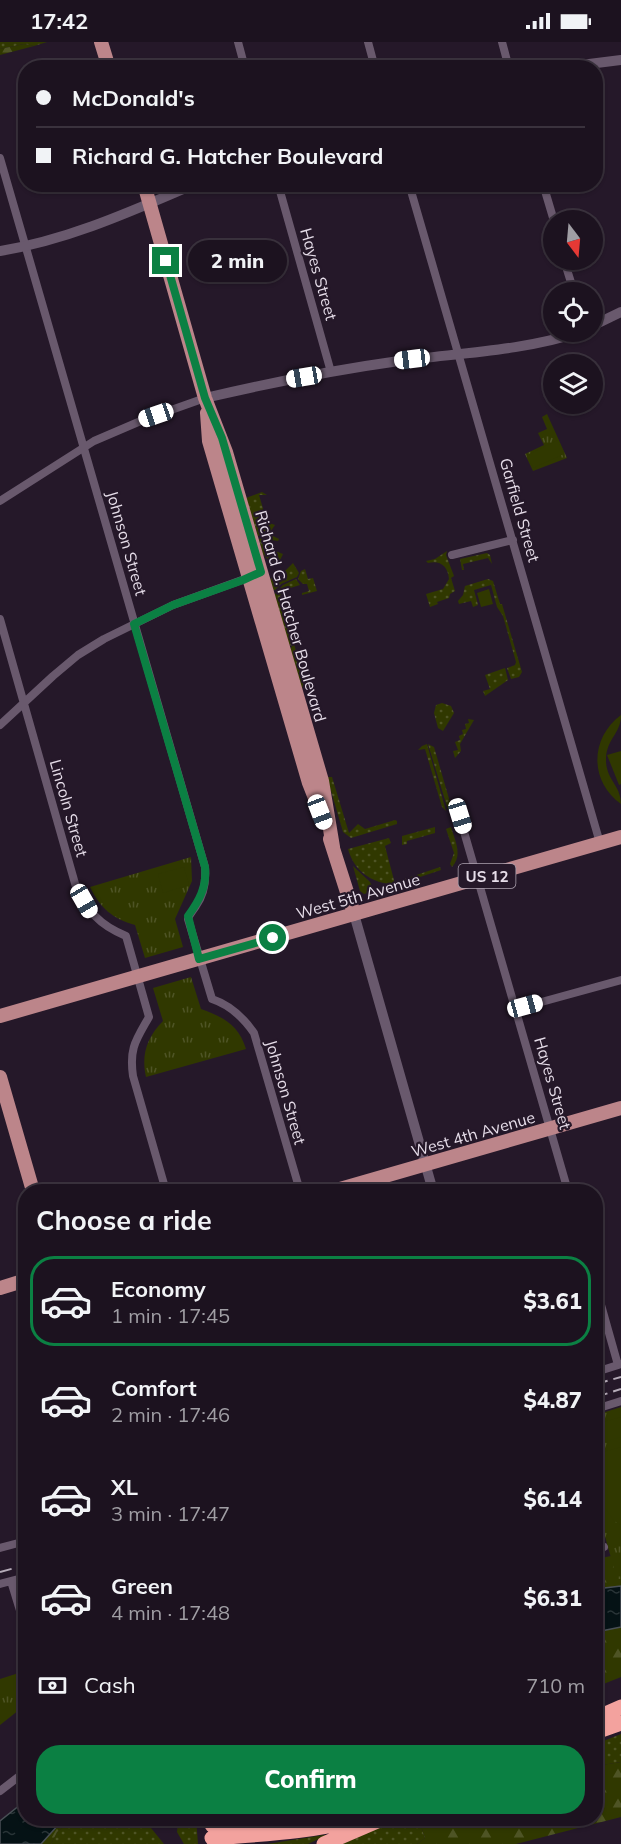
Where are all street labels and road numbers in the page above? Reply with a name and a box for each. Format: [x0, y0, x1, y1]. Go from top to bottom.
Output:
street label: Hayes Street [296, 225, 342, 323]
street label: Garfield Street [496, 456, 545, 565]
street label: Johnson Street [102, 488, 152, 598]
street label: Richard G. Hatcher Boulevard [251, 508, 331, 724]
street label: Lincoln Street [46, 757, 93, 859]
road number: US 12 [458, 864, 516, 888]
street label: West 5th Avenue [294, 869, 422, 923]
street label: Hayes Street [530, 1034, 576, 1132]
street label: Johnson Street [261, 1037, 311, 1147]
street label: West 4th Avenue [409, 1107, 537, 1161]

